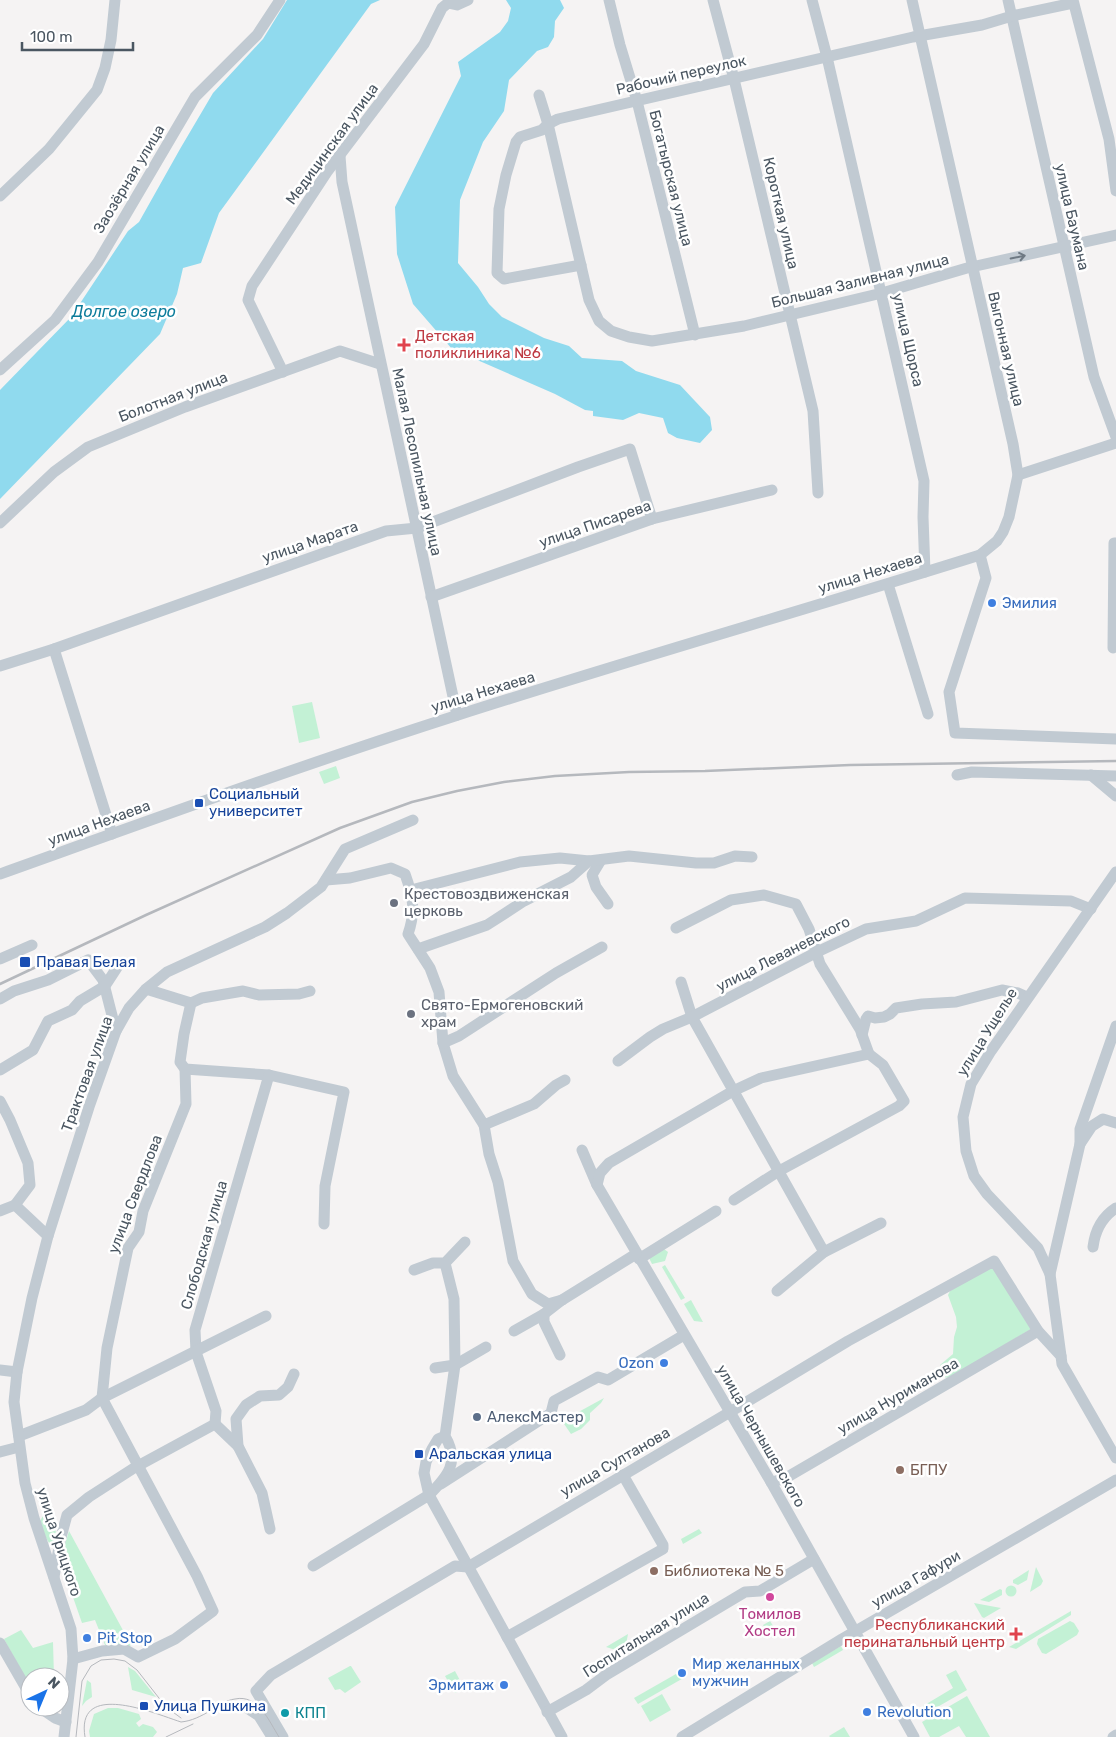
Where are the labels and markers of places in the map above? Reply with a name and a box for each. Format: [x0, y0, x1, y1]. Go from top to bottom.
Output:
place label: Детская поликлиника №6 [415, 327, 541, 362]
marker: Детская поликлиника №6 [397, 338, 411, 352]
place label: Эмилия [1002, 594, 1057, 612]
marker: Эмилия [986, 597, 998, 609]
place label: Социальный университет [209, 785, 303, 820]
marker: Социальный университет [193, 797, 205, 809]
place label: Крестовоздвиженская церковь [404, 885, 569, 920]
marker: Крестовоздвиженская церковь [388, 897, 400, 909]
place label: Правая Белая [36, 953, 136, 971]
marker: Правая Белая [18, 955, 32, 969]
place label: Свято-Ермогеновский храм [421, 996, 583, 1031]
marker: Свято-Ермогеновский храм [405, 1008, 417, 1020]
place label: Ozon [619, 1354, 654, 1372]
marker: Ozon [658, 1357, 670, 1369]
place label: АлексМастер [487, 1408, 584, 1426]
marker: АлексМастер [471, 1411, 483, 1423]
place label: Аральская улица [429, 1445, 552, 1463]
marker: Аральская улица [413, 1448, 425, 1460]
place label: БГПУ [910, 1461, 947, 1479]
marker: БГПУ [894, 1464, 906, 1476]
place label: Библиотека № 5 [664, 1562, 784, 1580]
marker: Библиотека № 5 [648, 1565, 660, 1577]
marker: Томилов Хостел [764, 1591, 776, 1603]
place label: Томилов Хостел [739, 1605, 801, 1640]
place label: Республиканский перинатальный центр [844, 1616, 1005, 1651]
marker: Республиканский перинатальный центр [1009, 1627, 1023, 1641]
place label: Pit Stop [97, 1629, 153, 1647]
marker: Pit Stop [81, 1632, 93, 1644]
place label: Мир желанных мужчин [692, 1655, 800, 1690]
marker: Мир желанных мужчин [676, 1667, 688, 1679]
place label: Эрмитаж [428, 1676, 494, 1694]
marker: Эрмитаж [498, 1679, 510, 1691]
place label: Улица Пушкина [154, 1697, 266, 1715]
marker: Улица Пушкина [138, 1700, 150, 1712]
place label: Revolution [877, 1703, 951, 1721]
place label: КПП [295, 1704, 326, 1722]
marker: Revolution [861, 1706, 873, 1718]
marker: КПП [279, 1707, 291, 1719]

